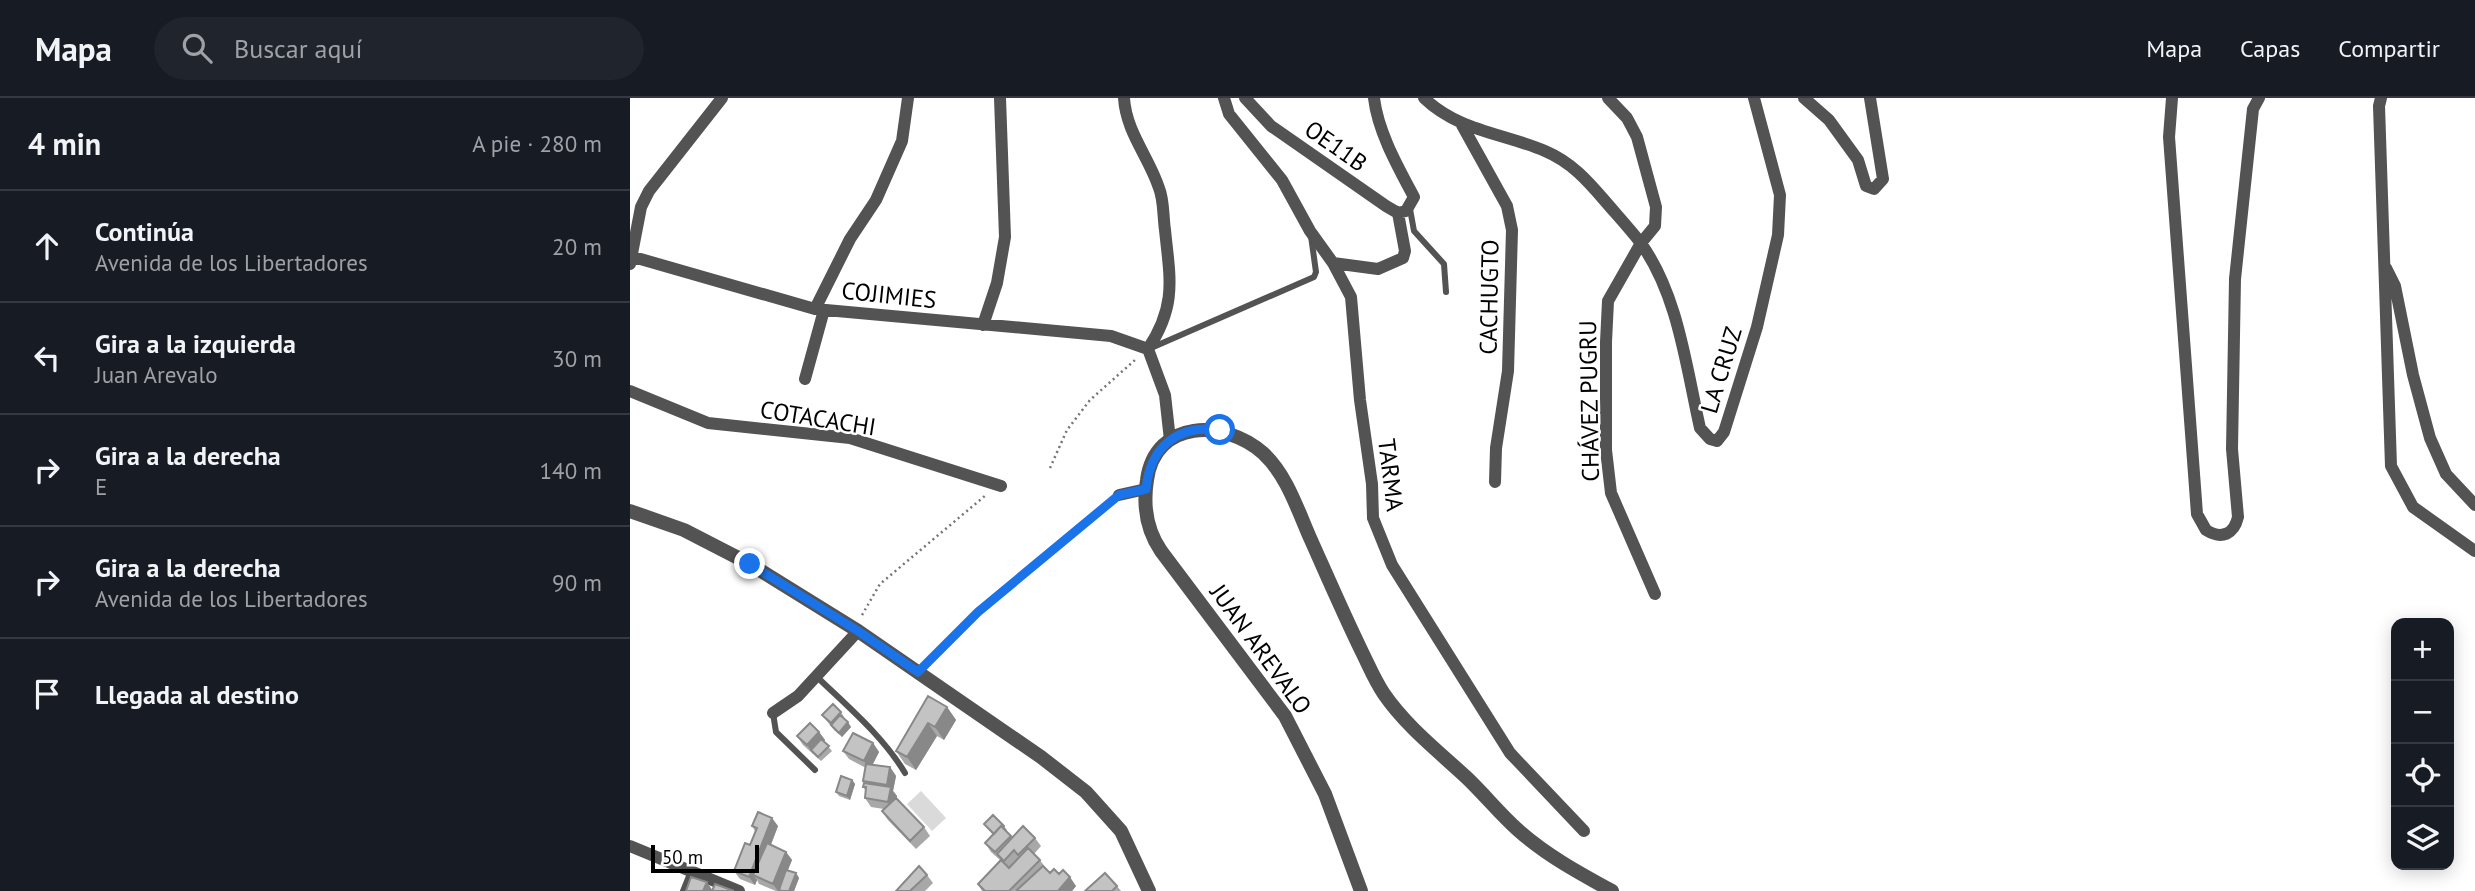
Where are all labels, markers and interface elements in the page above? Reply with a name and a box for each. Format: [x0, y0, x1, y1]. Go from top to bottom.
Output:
search box [154, 17, 644, 80]
text: Mapa [35, 27, 112, 70]
icon: search [178, 29, 216, 67]
text: Buscar aquí [234, 32, 362, 65]
text: Mapa [2146, 33, 2202, 64]
text: Capas [2240, 33, 2300, 64]
text: Compartir [2338, 33, 2440, 64]
street label: OE11B [1299, 113, 1373, 179]
text: 4 min [28, 124, 101, 163]
text: A pie · 280 m [472, 129, 602, 158]
text: Continúa [95, 215, 194, 248]
icon: ahead [28, 227, 66, 265]
text: 20 m [552, 232, 602, 261]
street label: CACHUGTO [1472, 239, 1506, 355]
text: Avenida de los Libertadores [95, 248, 368, 277]
street label: COJIMIES [840, 275, 938, 315]
street label: CHÁVEZ PUGRU [1572, 320, 1606, 482]
street label: LA CRUZ [1693, 323, 1749, 417]
text: Gira a la izquierda [95, 327, 296, 360]
icon: left [28, 339, 66, 377]
text: 30 m [552, 344, 602, 373]
text: Juan Arevalo [95, 360, 217, 389]
street label: COTACACHI [758, 394, 878, 442]
route start [1204, 414, 1235, 445]
street label: TARMA [1371, 437, 1411, 513]
text: Gira a la derecha [95, 439, 281, 472]
icon: right [28, 451, 66, 489]
text: 140 m [540, 456, 602, 485]
text: E [95, 472, 107, 501]
route end [734, 548, 765, 579]
text: Gira a la derecha [95, 551, 281, 584]
icon: right [28, 563, 66, 601]
text: 90 m [552, 568, 602, 597]
street label: JUAN AREVALO [1203, 577, 1319, 720]
text: Avenida de los Libertadores [95, 584, 368, 613]
map controls [2391, 618, 2454, 870]
button: + [2391, 618, 2454, 681]
icon: arrive [28, 675, 66, 713]
text: Llegada al destino [95, 678, 299, 711]
button: − [2391, 681, 2454, 744]
button: locate [2391, 744, 2454, 807]
button: layers [2391, 807, 2454, 870]
scale bar [651, 842, 760, 874]
text: 50 m [662, 845, 703, 869]

